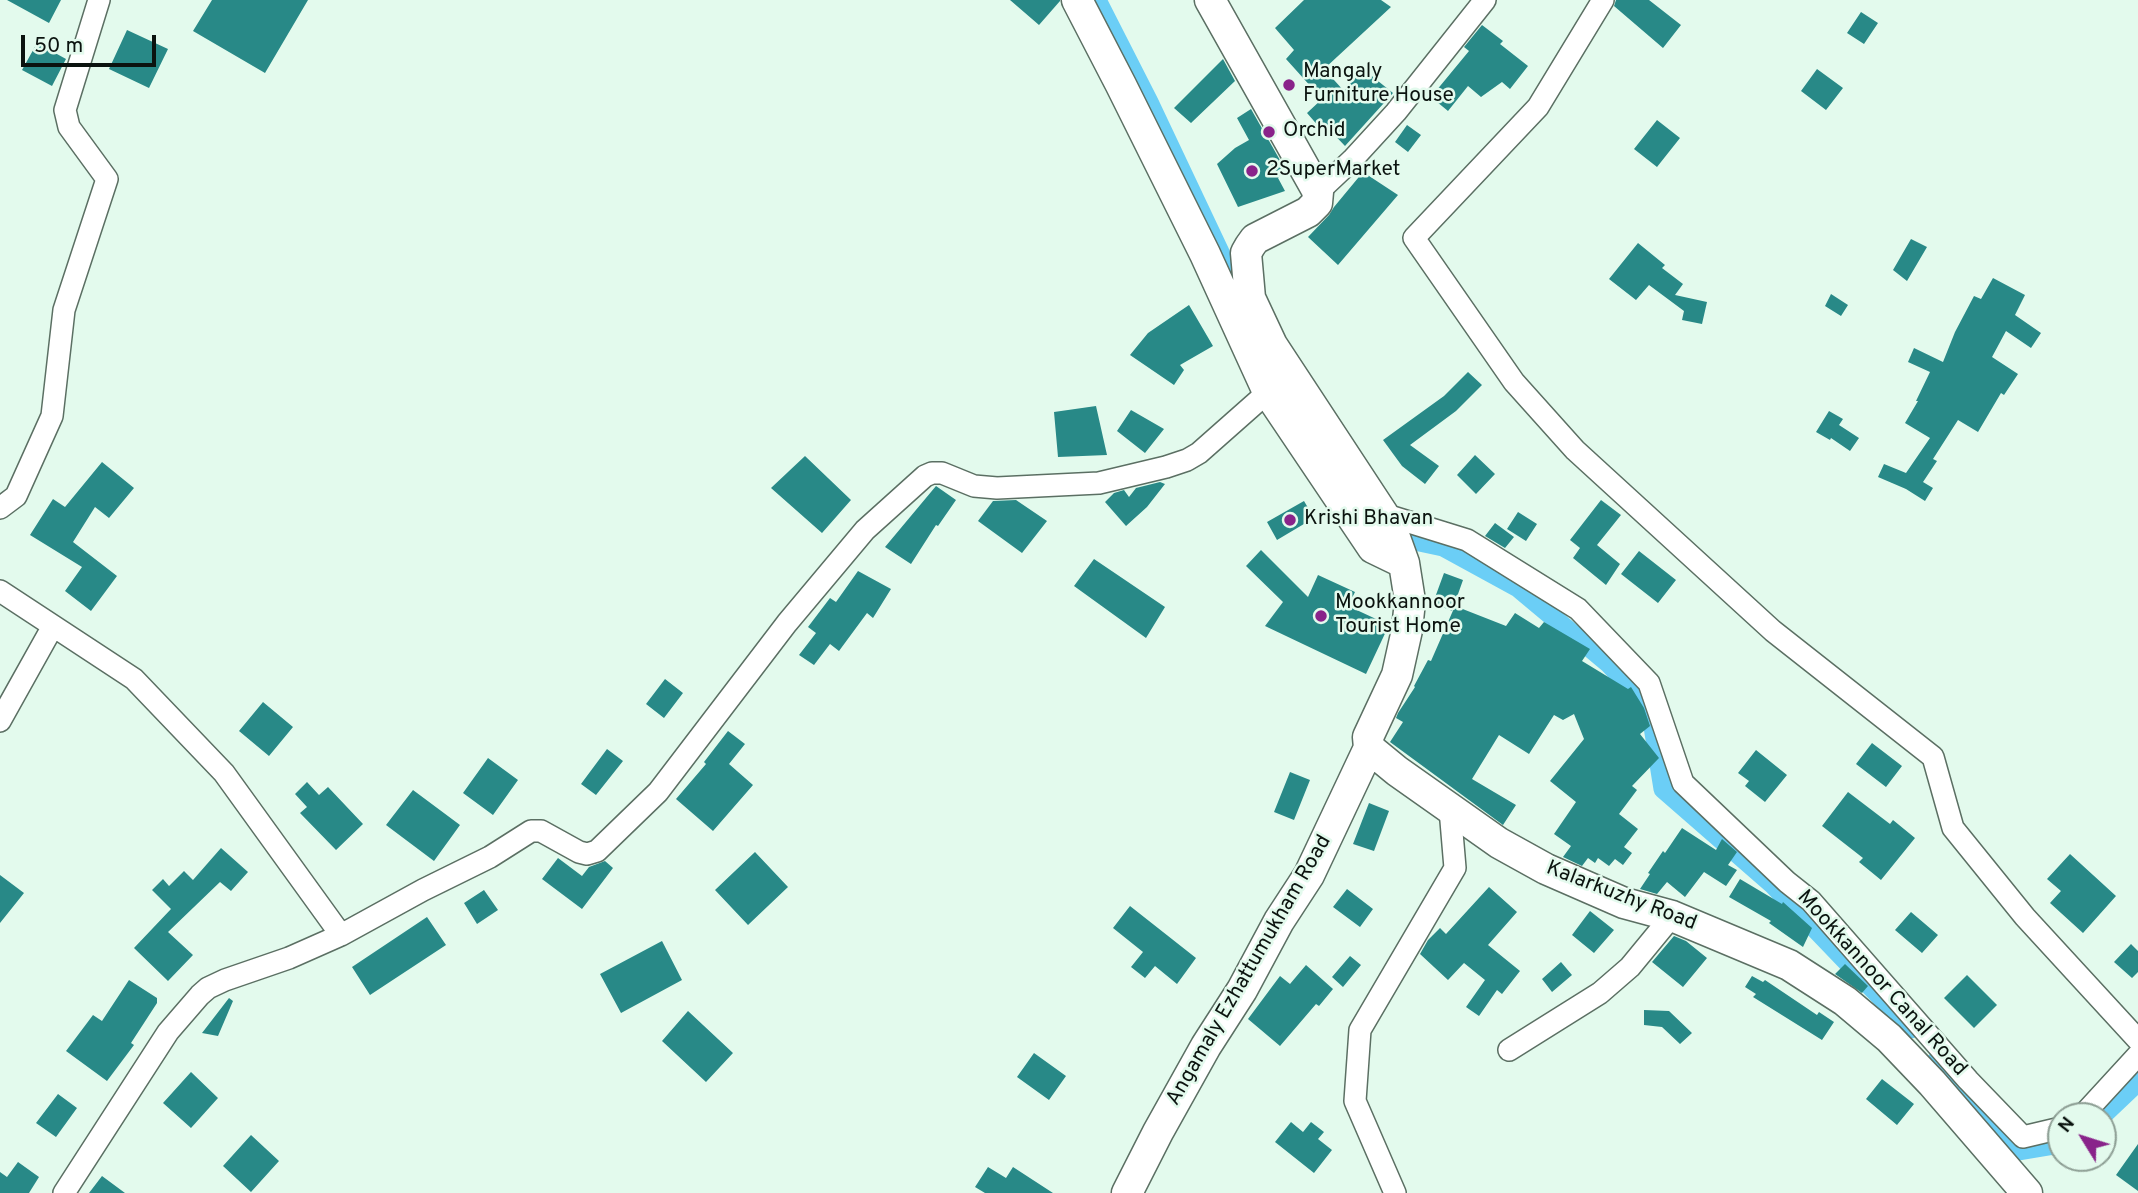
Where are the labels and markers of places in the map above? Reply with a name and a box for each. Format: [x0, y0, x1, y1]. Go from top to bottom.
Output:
place label: Mangaly Furniture House [1303, 60, 1454, 110]
marker: Mangaly Furniture House [1281, 77, 1297, 93]
place label: Orchid [1283, 119, 1346, 145]
marker: Orchid [1261, 124, 1277, 140]
place label: 2SuperMarket [1266, 158, 1400, 184]
marker: 2SuperMarket [1244, 163, 1260, 179]
place label: Krishi Bhavan [1304, 507, 1433, 533]
marker: Krishi Bhavan [1282, 512, 1298, 528]
place label: Mookkannoor Tourist Home [1335, 591, 1465, 641]
marker: Mookkannoor Tourist Home [1313, 608, 1329, 624]

